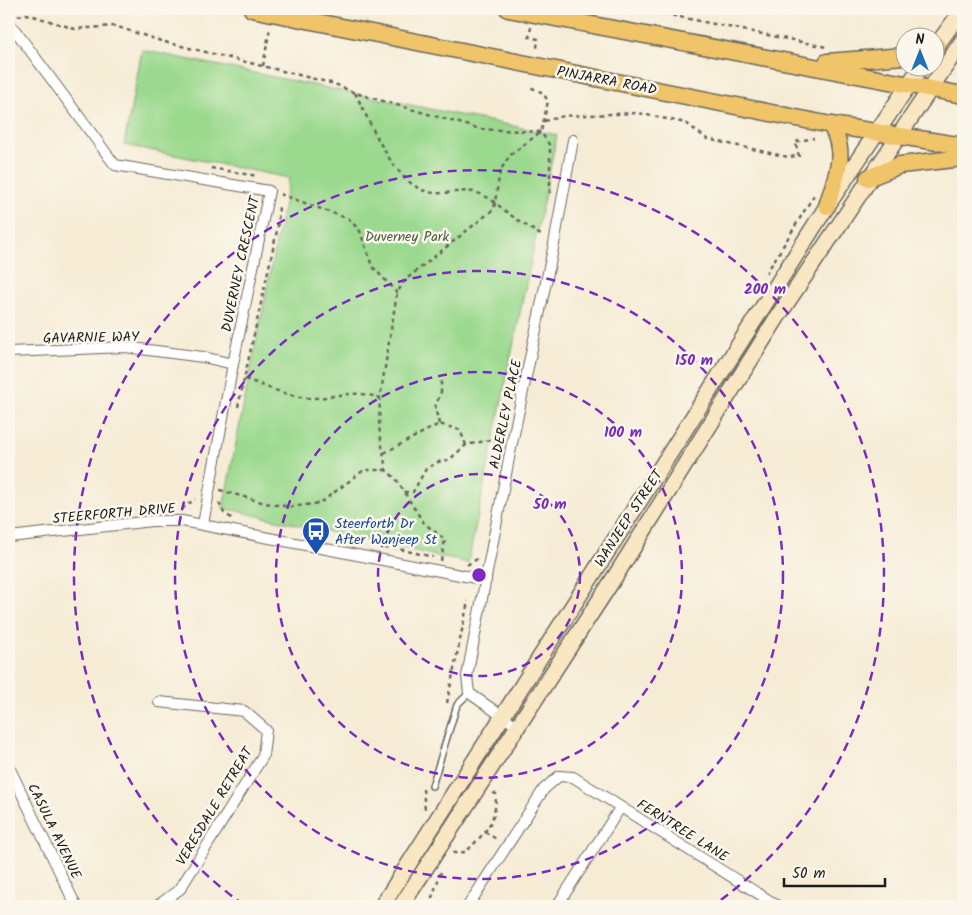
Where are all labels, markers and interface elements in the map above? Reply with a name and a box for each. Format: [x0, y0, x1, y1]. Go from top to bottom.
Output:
north arrow [894, 28, 944, 78]
text: N [916, 29, 925, 51]
street label: PINJARRA ROAD [555, 61, 659, 101]
street label: DUVERNEY CRESCENT [216, 193, 266, 334]
park label: Duverney Park [365, 226, 449, 248]
text: 200 m [744, 278, 786, 302]
street label: GAVARNIE WAY [43, 326, 140, 350]
text: 150 m [675, 349, 713, 373]
street label: ALDERLEY PLACE [484, 357, 528, 471]
text: 100 m [604, 421, 642, 445]
street label: WANJEEP STREET [589, 464, 669, 572]
text: 50 m [532, 493, 567, 517]
street label: STEERFORTH DRIVE [52, 498, 177, 530]
place label: Steerforth Dr After Wanjeep St [335, 513, 438, 551]
bus stop icon: Steerforth Dr After Wanjeep St [301, 516, 331, 555]
centre of rings [470, 566, 488, 584]
street label: VERESDALE RETREAT [171, 742, 260, 870]
street label: CASULA AVENUE [21, 780, 87, 884]
street label: FERNTREE LANE [632, 794, 733, 868]
scale bar [784, 855, 886, 887]
text: 50 m [792, 862, 826, 886]

